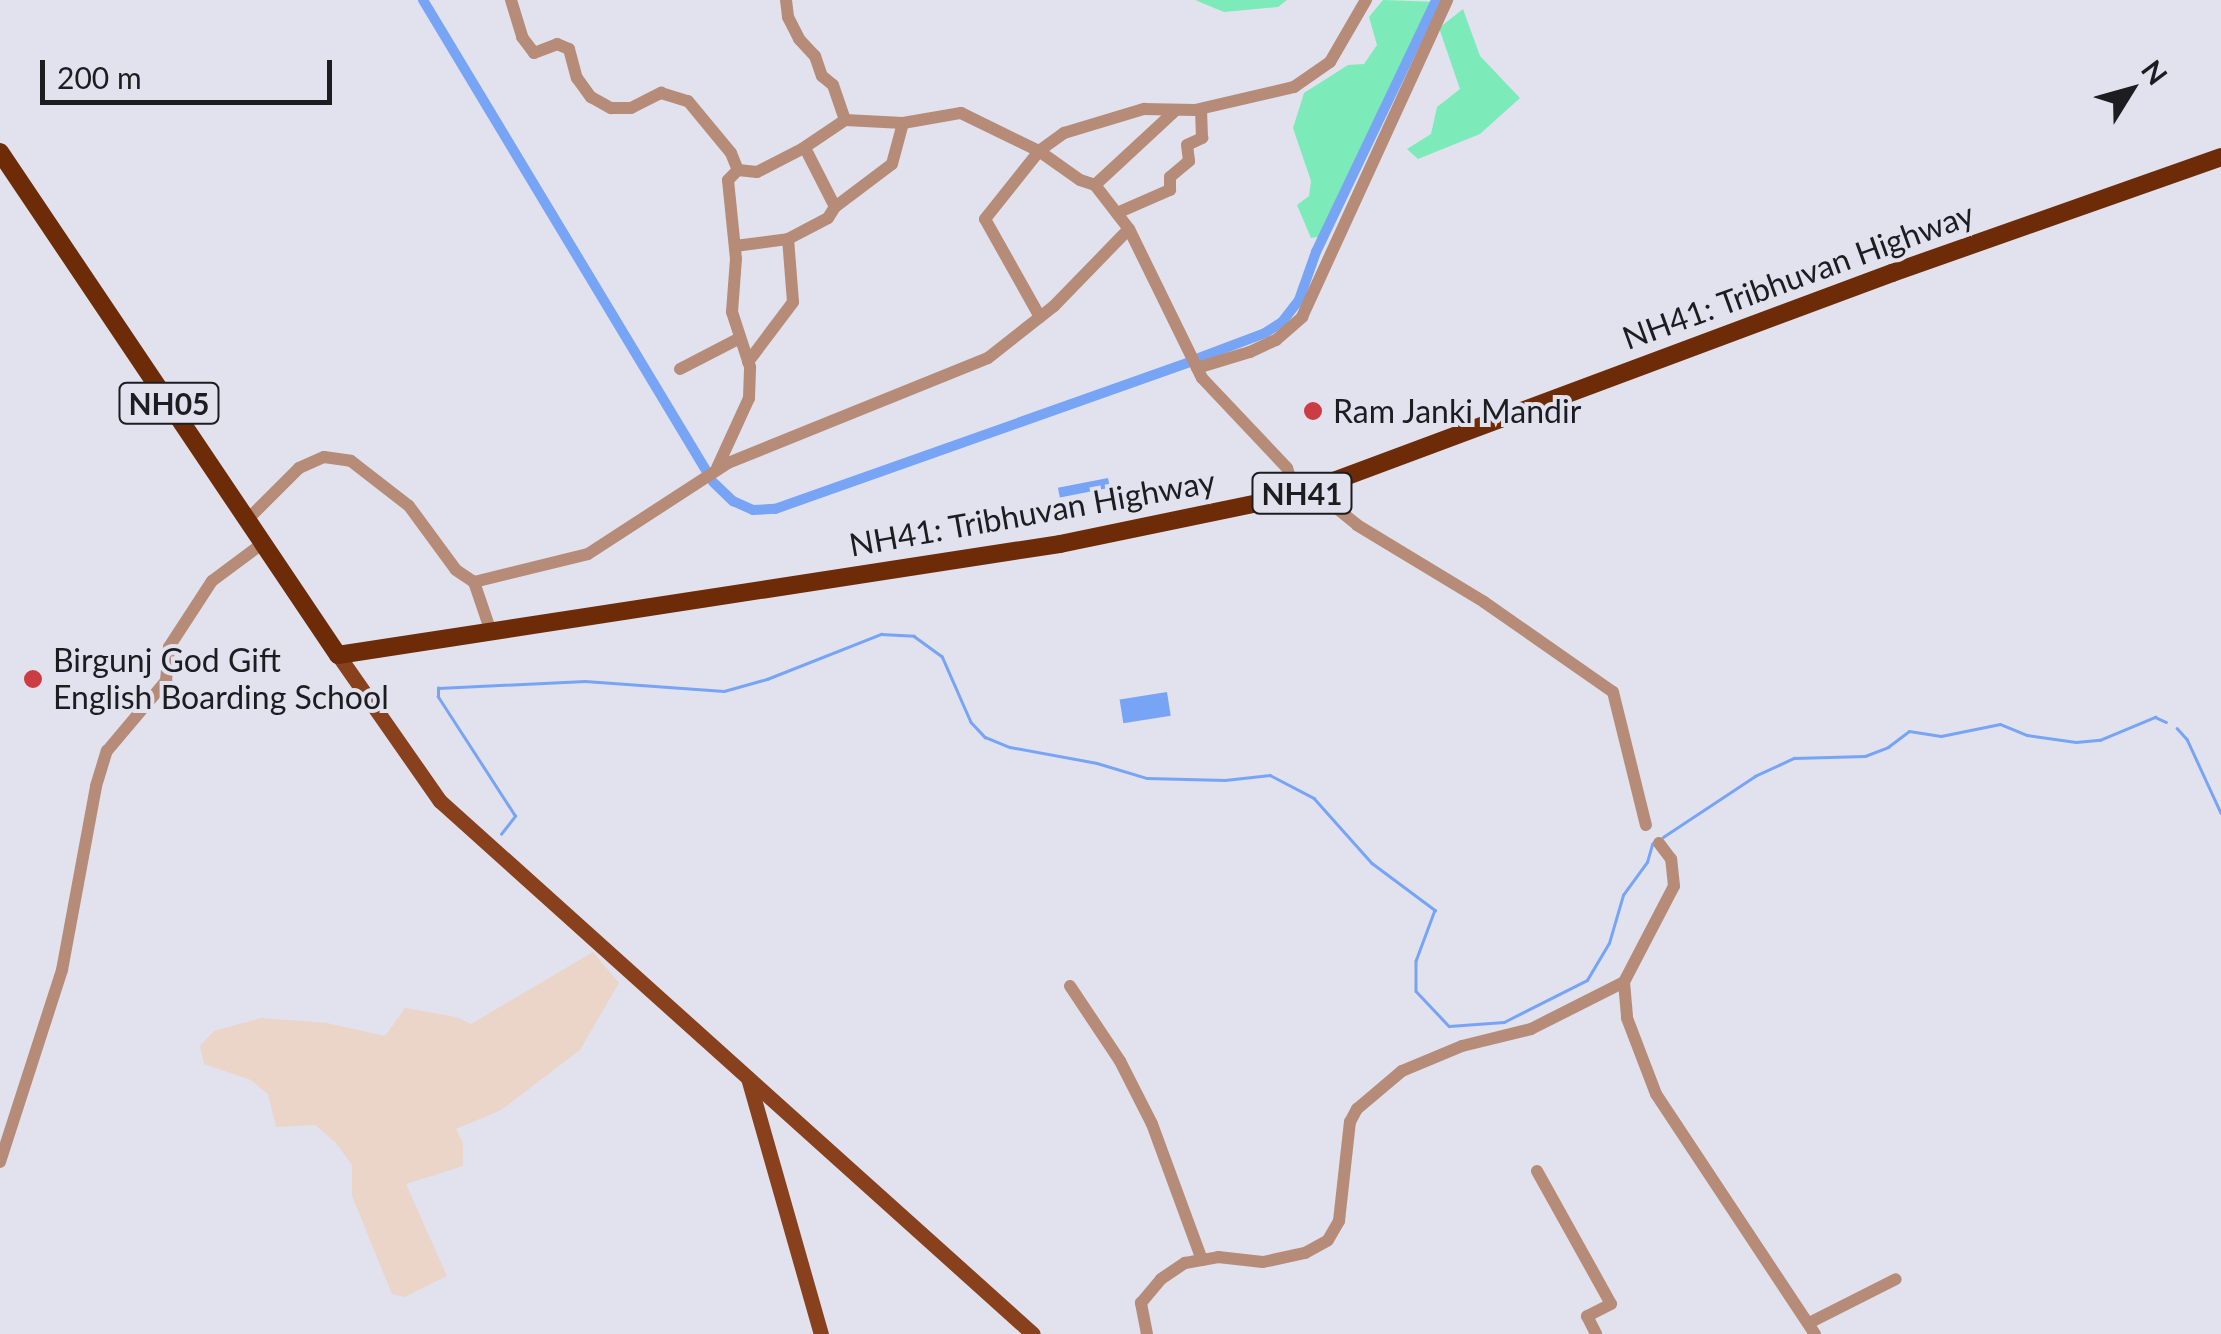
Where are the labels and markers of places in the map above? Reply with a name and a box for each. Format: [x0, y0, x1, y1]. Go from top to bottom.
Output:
place label: Ram Janki Mandir [1333, 392, 1582, 430]
marker: Ram Janki Mandir [1302, 400, 1324, 422]
place label: Birgunj God Gift English Boarding School [53, 642, 389, 717]
marker: Birgunj God Gift English Boarding School [22, 668, 44, 690]

